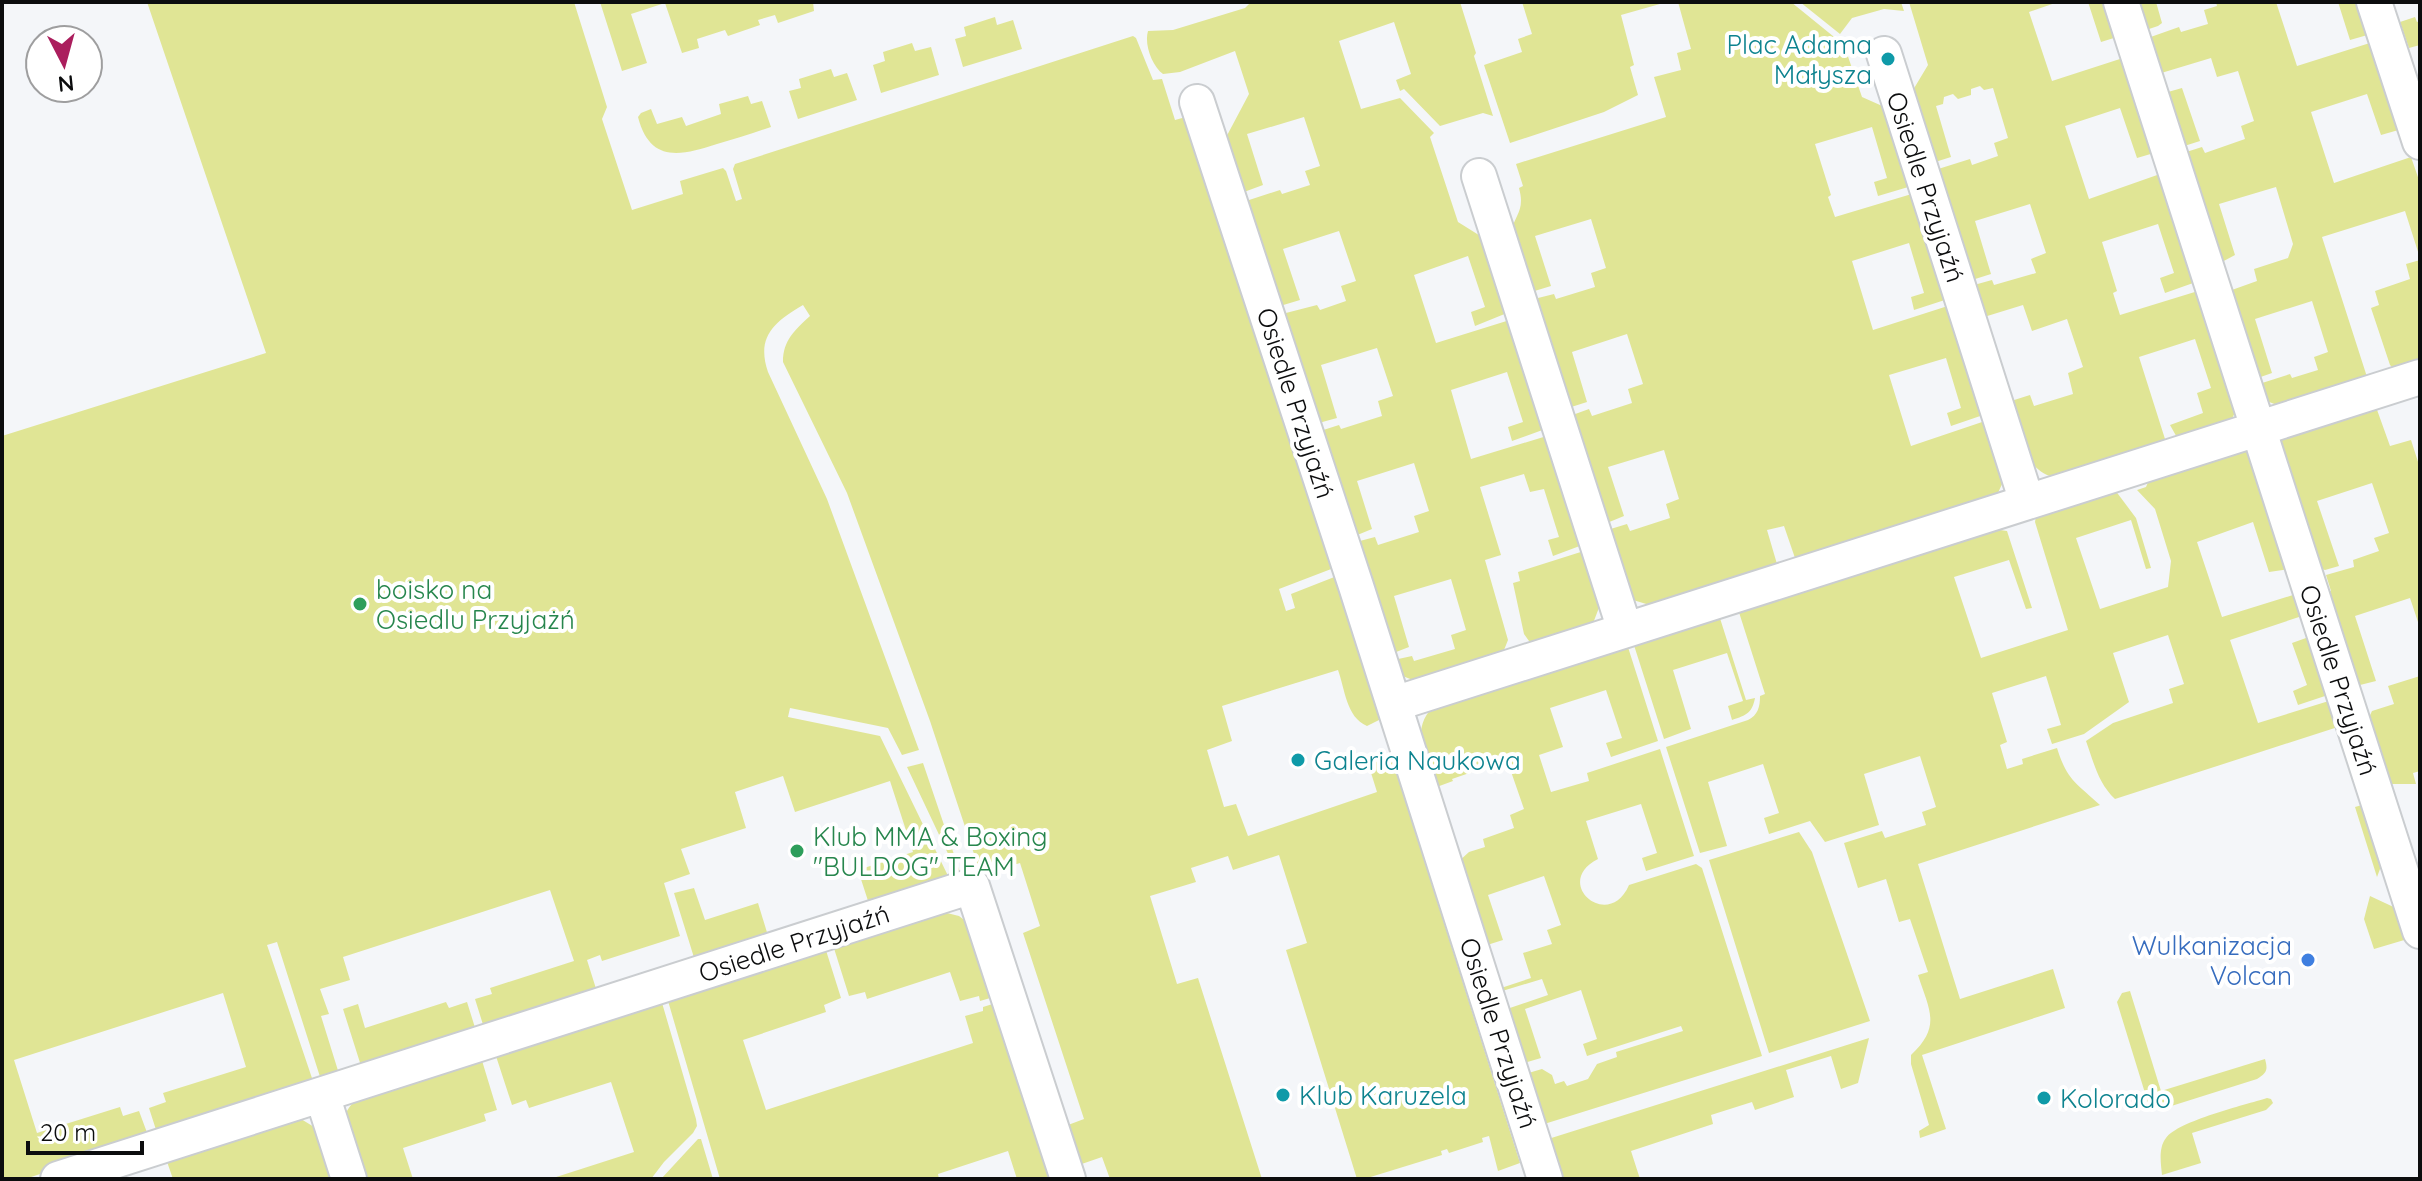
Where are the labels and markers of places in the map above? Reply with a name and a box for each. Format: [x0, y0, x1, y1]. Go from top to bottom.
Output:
place label: Plac Adama Małysza [1726, 28, 1872, 91]
marker: Plac Adama Małysza [1879, 50, 1897, 68]
place label: boisko na Osiedlu Przyjażń [376, 573, 575, 636]
marker: boisko na Osiedlu Przyjażń [351, 595, 369, 613]
place label: Galeria Naukowa [1314, 744, 1521, 777]
marker: Galeria Naukowa [1289, 751, 1307, 769]
place label: Klub MMA & Boxing "BULDOG" TEAM [813, 820, 1047, 883]
marker: Klub MMA & Boxing "BULDOG" TEAM [788, 842, 806, 860]
place label: Wulkanizacja Volcan [2132, 929, 2292, 992]
marker: Wulkanizacja Volcan [2299, 951, 2317, 969]
place label: Klub Karuzela [1299, 1079, 1467, 1112]
place label: Kolorado [2060, 1082, 2171, 1115]
marker: Klub Karuzela [1274, 1086, 1292, 1104]
marker: Kolorado [2035, 1089, 2053, 1107]

